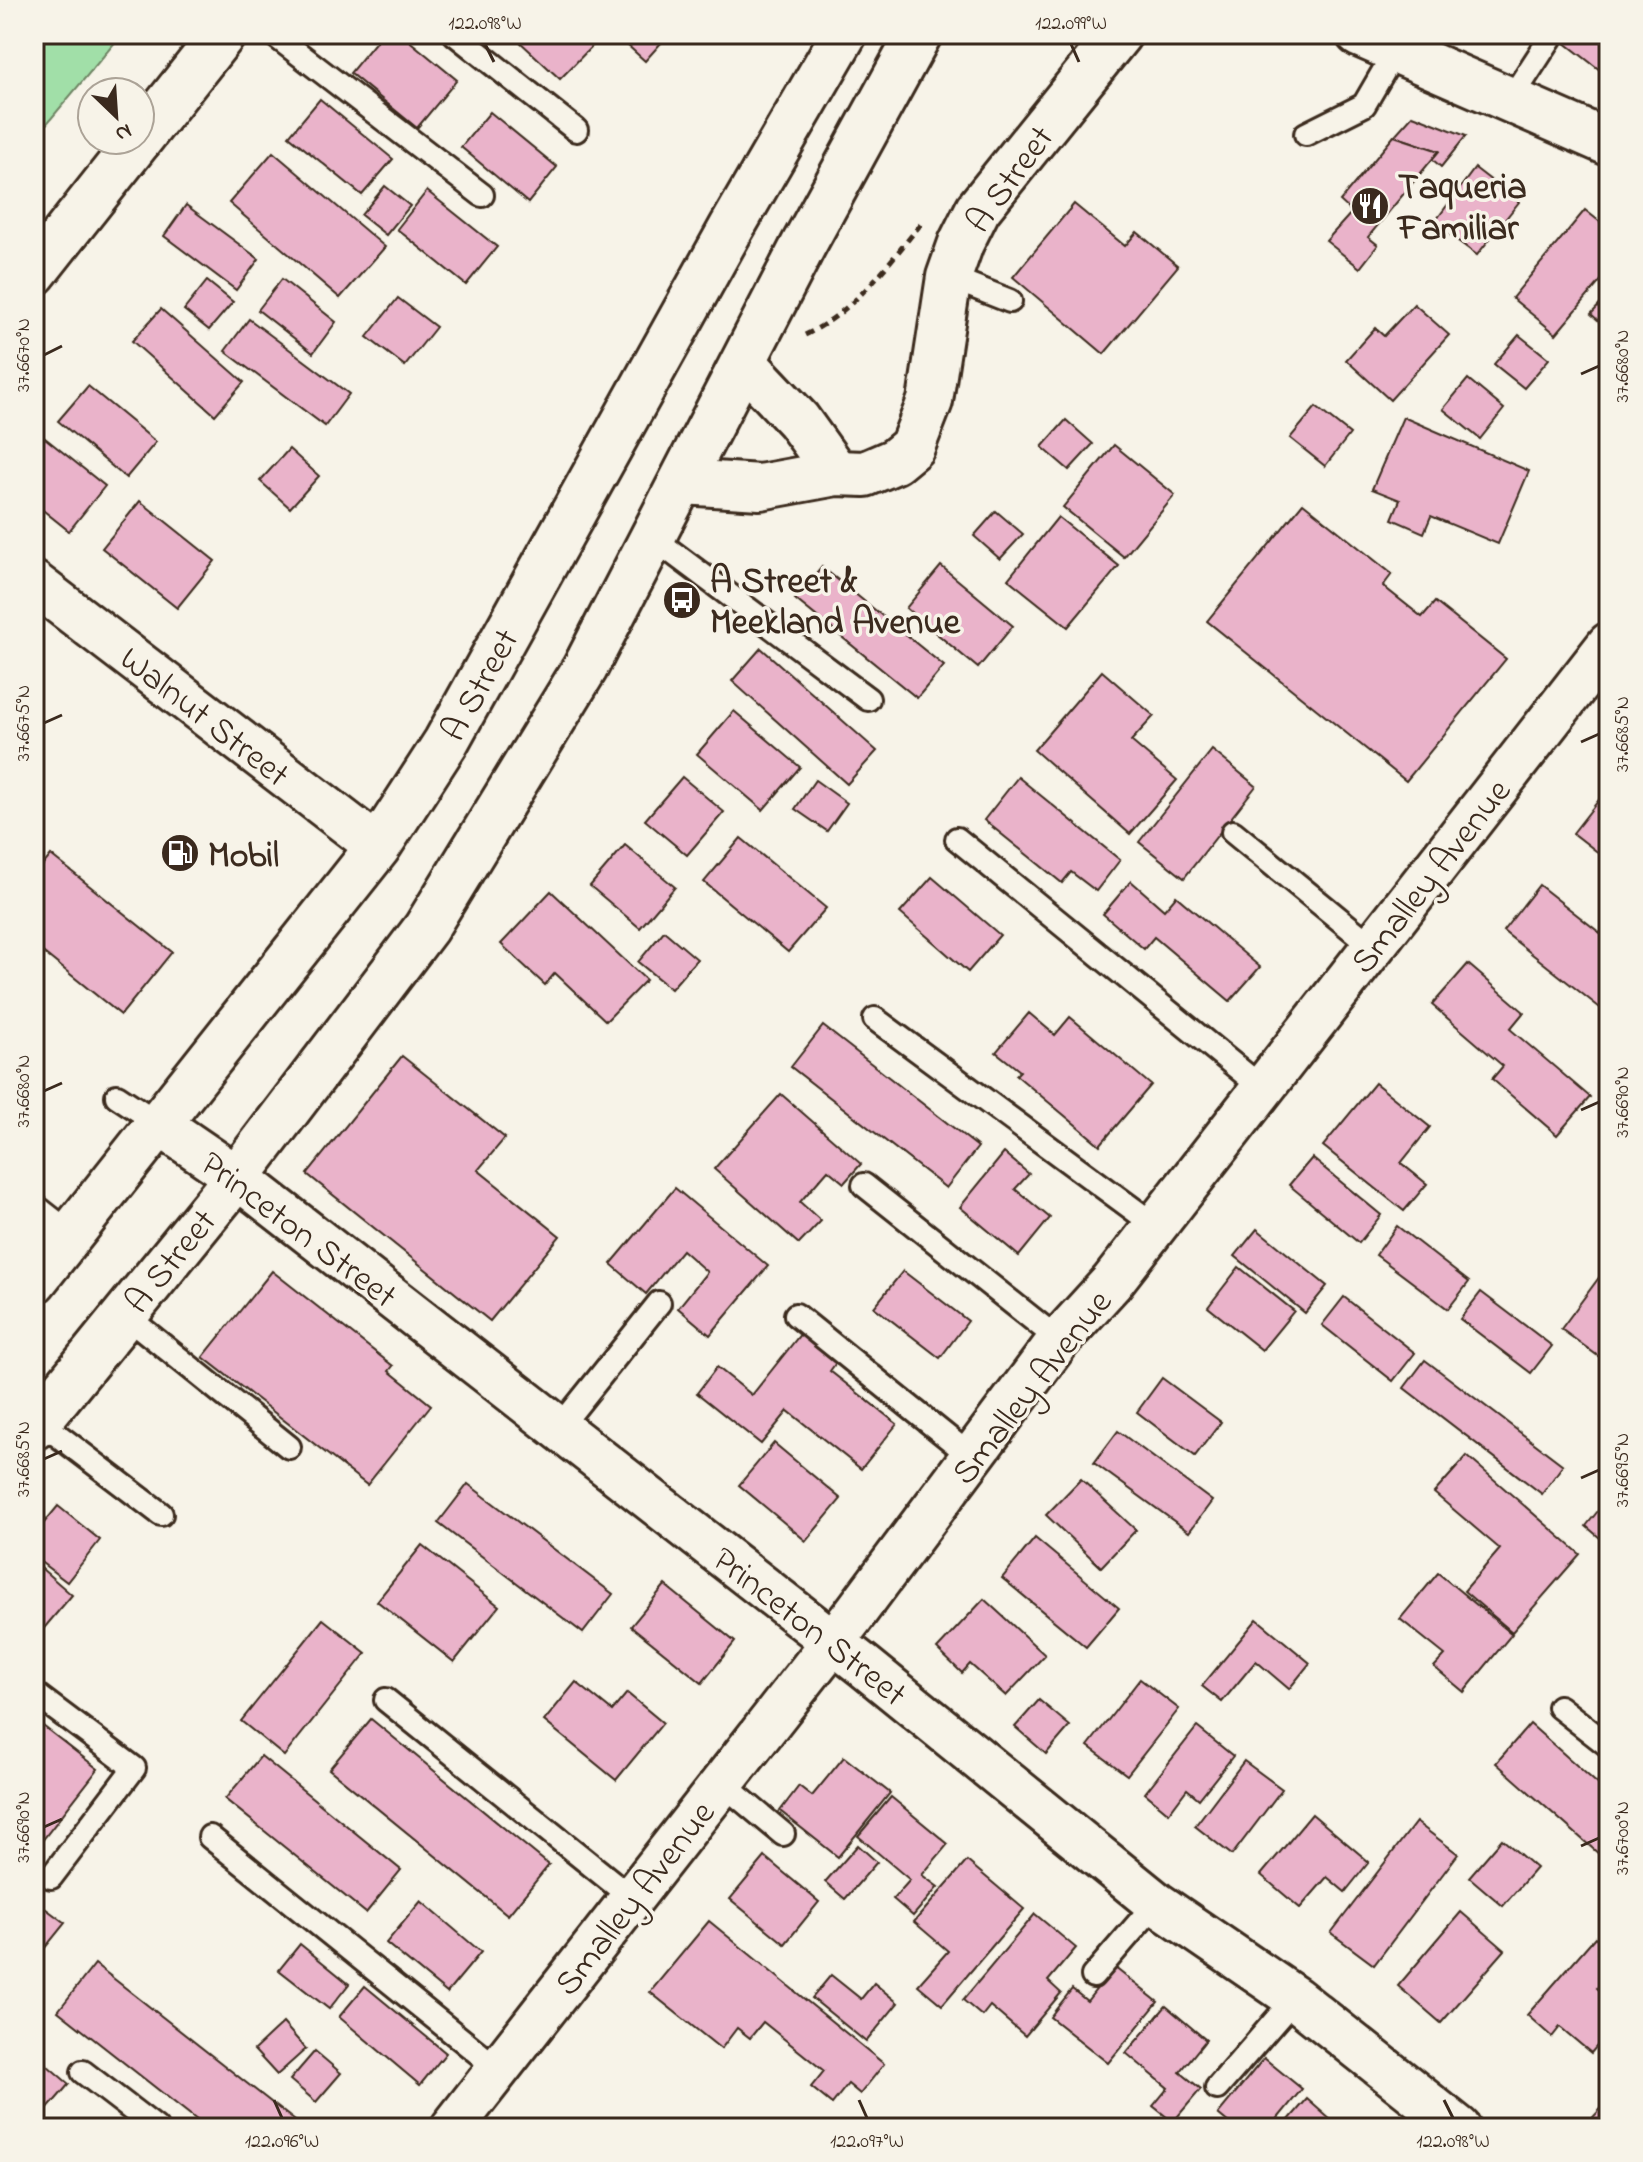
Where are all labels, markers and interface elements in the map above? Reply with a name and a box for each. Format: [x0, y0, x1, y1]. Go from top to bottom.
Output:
text: 122.098°W [448, 10, 522, 39]
text: 122.099°W [1035, 10, 1107, 39]
north arrow [76, 76, 156, 156]
text: N [110, 114, 137, 149]
street label: A Street [954, 116, 1069, 246]
place label: Taqueria Familiar [1396, 163, 1527, 257]
restaurant icon: Taqueria Familiar [1349, 185, 1391, 227]
text: 37.6670°N [10, 318, 39, 392]
text: 37.6680°N [1609, 329, 1638, 403]
place label: A Street & Meekland Avenue [710, 557, 961, 651]
bus stop icon: A Street & Meekland Avenue [661, 579, 703, 621]
street label: A Street [429, 620, 535, 752]
street label: Walnut Street [107, 635, 300, 802]
text: 37.6675°N [10, 685, 39, 761]
text: 37.6685°N [1609, 696, 1638, 772]
street label: Smalley Avenue [1339, 768, 1526, 987]
place label: Mobil [208, 831, 279, 884]
fuel station icon: Mobil [159, 832, 201, 874]
text: 37.6680°N [10, 1054, 39, 1128]
text: 37.6690°N [1609, 1066, 1638, 1138]
street label: Princeton Street [188, 1140, 407, 1323]
street label: A Street [114, 1199, 231, 1327]
street label: Smalley Avenue [940, 1279, 1127, 1498]
text: 37.6685°N [10, 1421, 39, 1497]
text: 37.6695°N [1609, 1433, 1638, 1507]
street label: Princeton Street [700, 1535, 917, 1722]
street label: Smalley Avenue [543, 1790, 730, 2009]
text: 37.6690°N [10, 1791, 39, 1863]
text: 37.6700°N [1609, 1801, 1638, 1875]
text: 122.096°W [245, 2128, 319, 2157]
text: 122.097°W [830, 2128, 904, 2157]
text: 122.098°W [1416, 2128, 1490, 2157]

